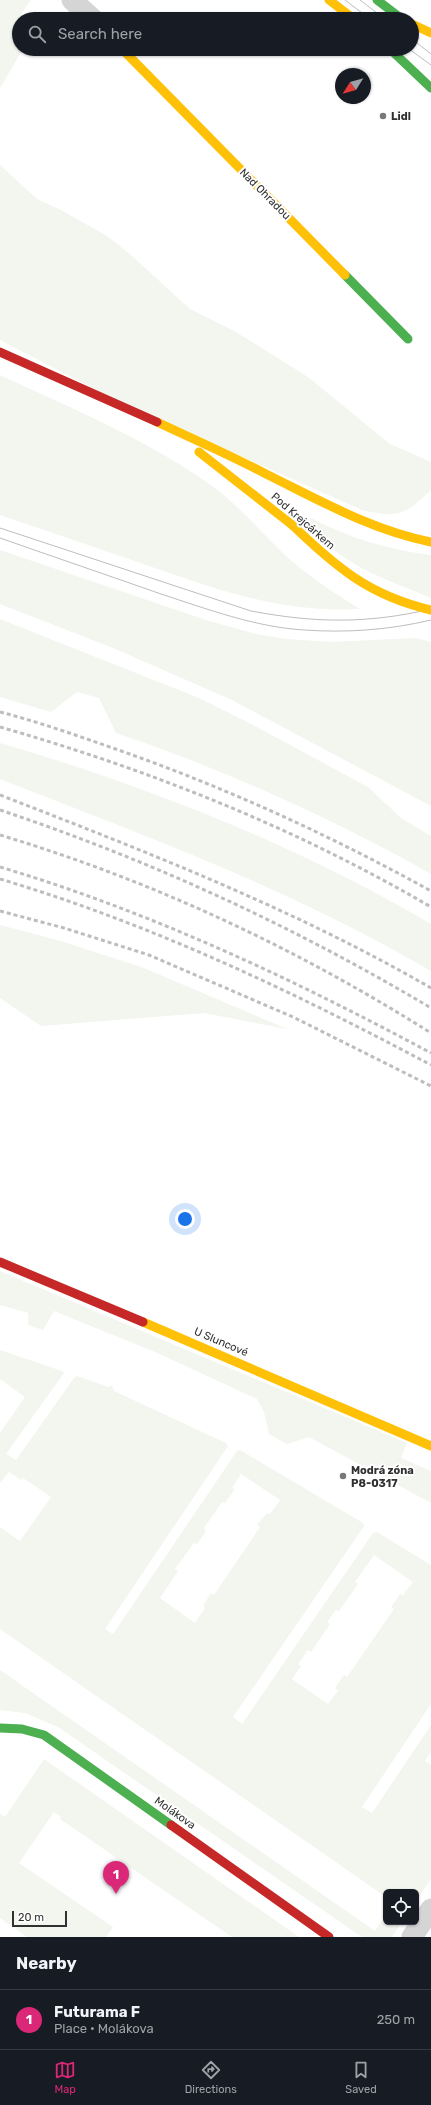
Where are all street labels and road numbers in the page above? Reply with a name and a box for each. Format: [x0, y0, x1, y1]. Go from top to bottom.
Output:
street label: Nad Ohradou [237, 166, 293, 222]
street label: Pod Krejcárkem [269, 490, 338, 552]
street label: U Sluncové [192, 1325, 250, 1359]
street label: Molákova [152, 1794, 198, 1832]

